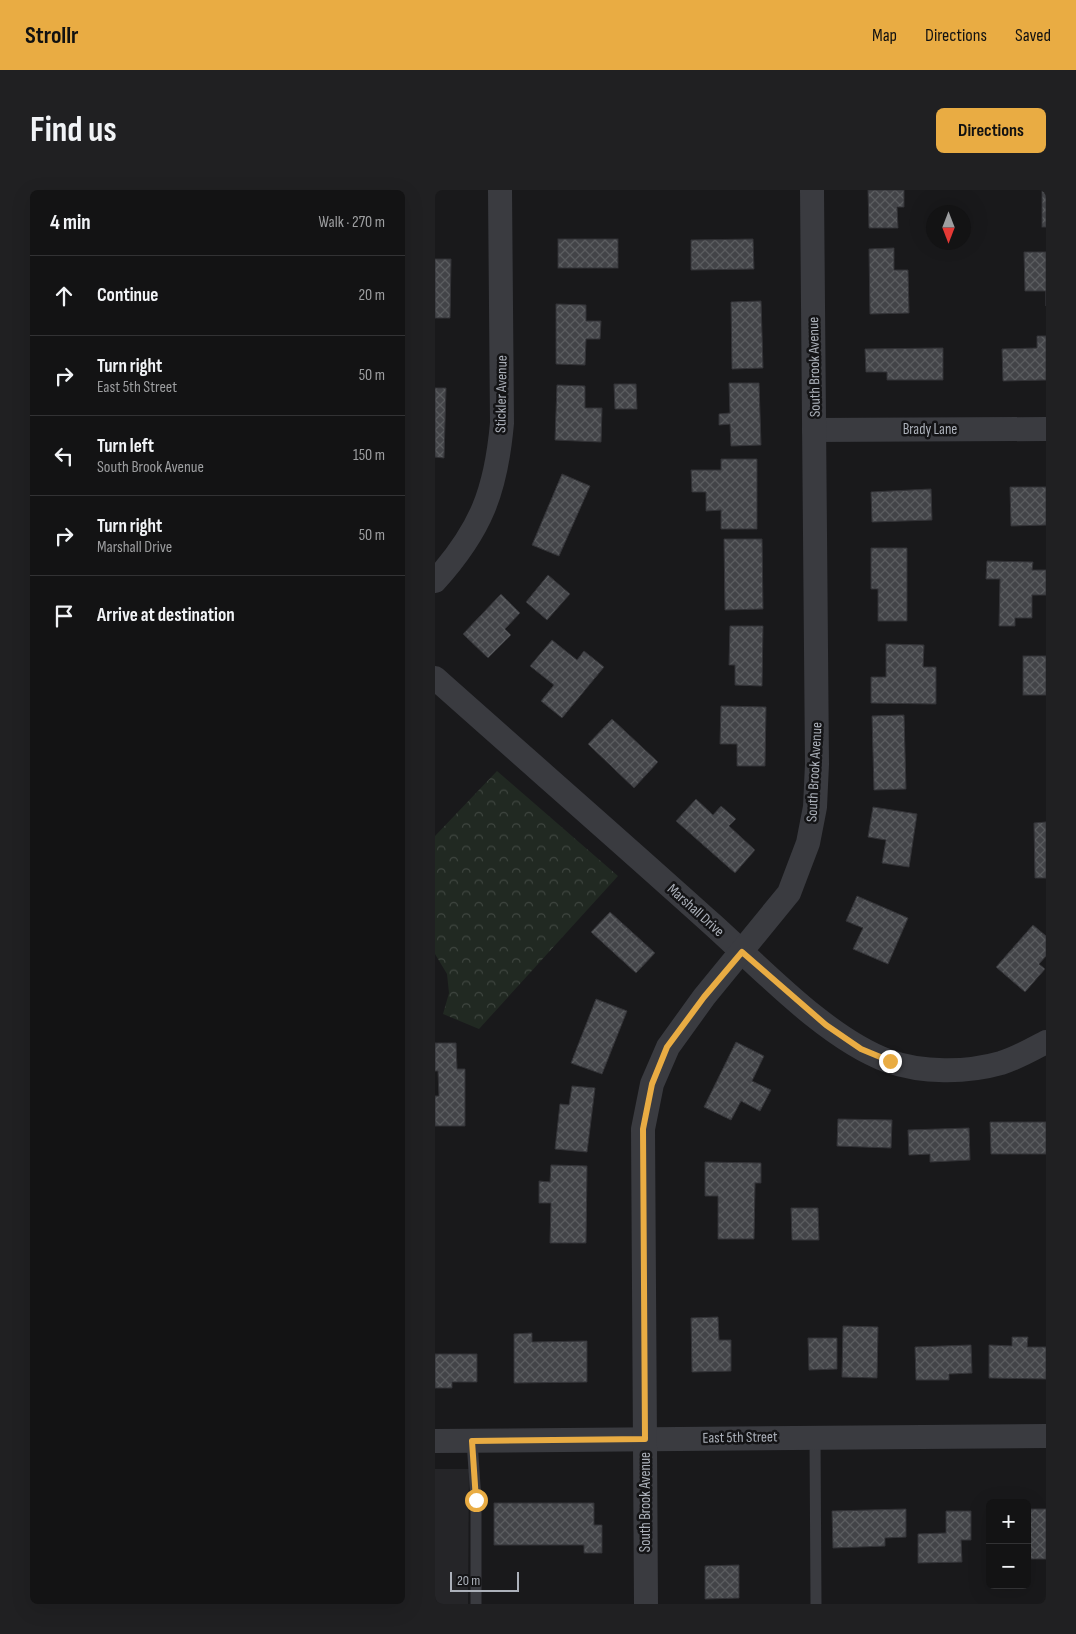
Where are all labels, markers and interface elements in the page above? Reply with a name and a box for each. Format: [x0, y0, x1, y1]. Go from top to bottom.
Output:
text: Strollr [25, 21, 79, 50]
text: Map [872, 25, 897, 46]
text: Directions [925, 25, 987, 46]
text: Saved [1015, 25, 1051, 46]
button: Directions [936, 108, 1046, 153]
text: Find us [30, 109, 117, 152]
north arrow [926, 205, 971, 250]
text: 4 min [50, 210, 91, 235]
text: Walk · 270 m [319, 213, 385, 232]
icon: ahead [50, 282, 78, 310]
text: Continue [97, 284, 158, 307]
text: 20 m [358, 286, 385, 305]
street label: South Brook Avenue [804, 317, 825, 417]
text: Turn right [97, 355, 162, 378]
street label: Stickler Avenue [491, 355, 512, 433]
icon: right [50, 362, 78, 390]
text: 50 m [359, 366, 385, 385]
text: East 5th Street [97, 378, 177, 397]
street label: Brady Lane [903, 420, 957, 439]
text: Turn left [97, 435, 154, 458]
icon: left [50, 442, 78, 470]
text: 150 m [353, 446, 385, 465]
text: South Brook Avenue [97, 458, 204, 477]
text: Turn right [97, 515, 162, 538]
icon: right [50, 522, 78, 550]
text: 50 m [359, 526, 385, 545]
text: Marshall Drive [97, 538, 172, 557]
icon: arrive [50, 602, 78, 630]
text: Arrive at destination [97, 604, 235, 627]
street label: South Brook Avenue [802, 721, 827, 823]
street label: Marshall Drive [663, 880, 728, 941]
route end [879, 1050, 902, 1073]
street label: East 5th Street [702, 1427, 778, 1448]
street label: South Brook Avenue [636, 1452, 655, 1552]
route start [465, 1489, 488, 1512]
map controls [986, 1499, 1031, 1589]
button: + [986, 1499, 1031, 1544]
button: − [986, 1544, 1031, 1589]
scale bar [450, 1569, 519, 1592]
text: 20 m [457, 1572, 480, 1589]

